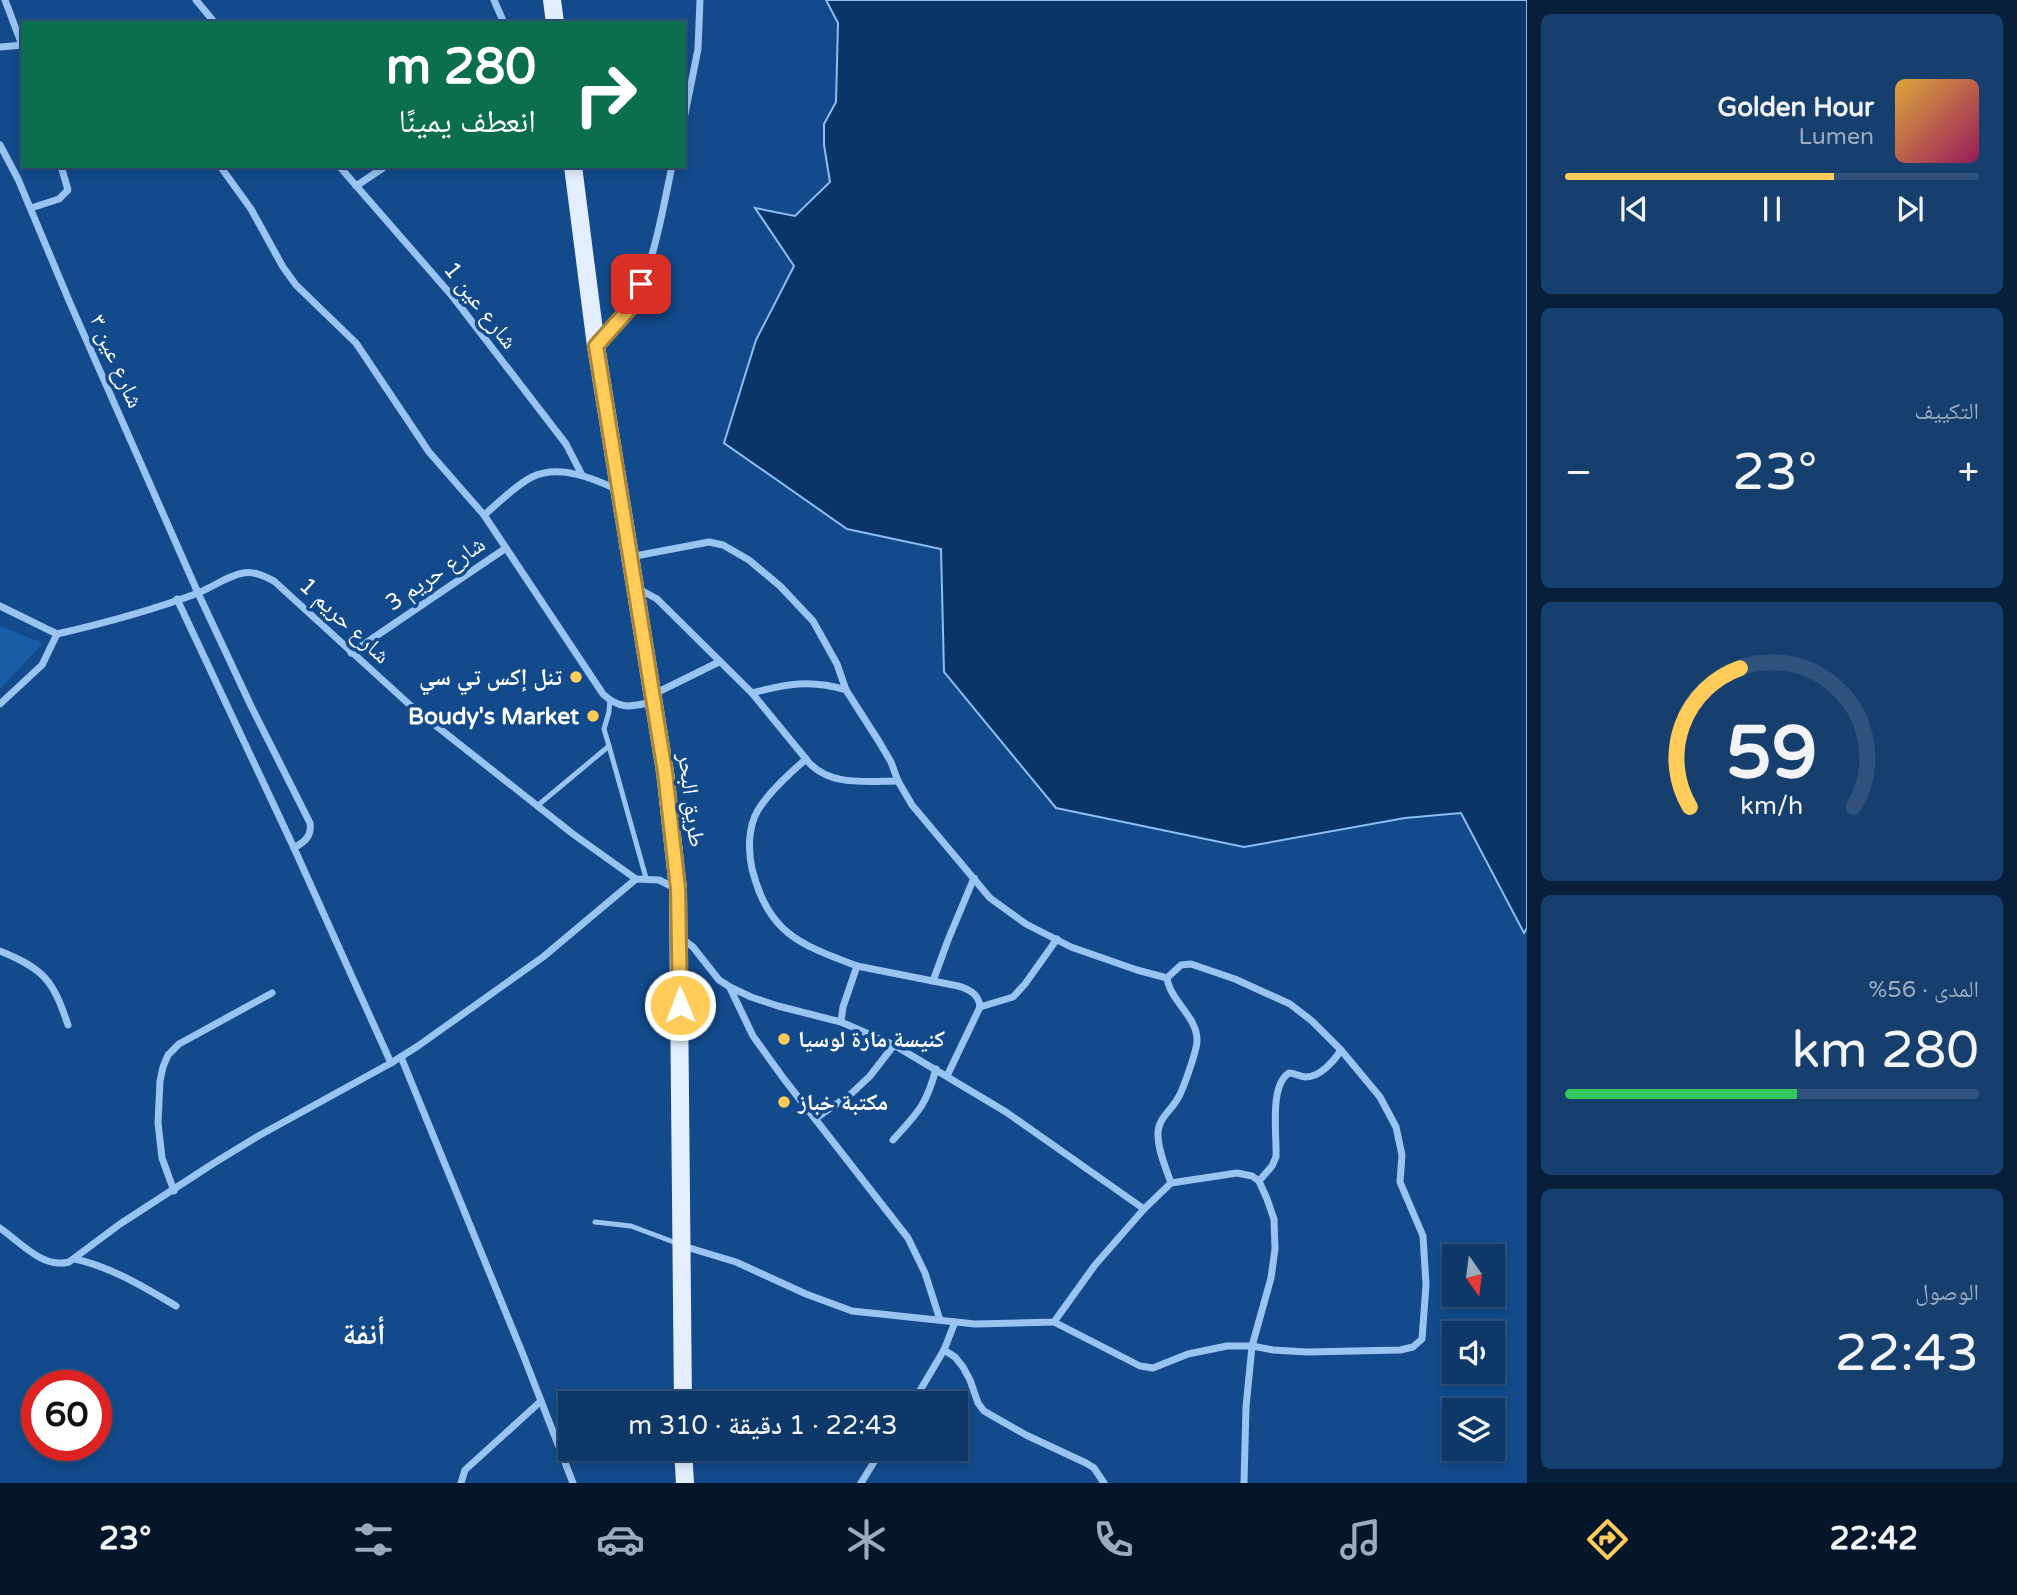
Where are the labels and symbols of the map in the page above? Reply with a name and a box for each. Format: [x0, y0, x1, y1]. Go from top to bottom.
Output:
pin [611, 254, 671, 314]
street label: شارع عين 1 [437, 256, 523, 355]
street label: شارع عين ٣ [83, 310, 149, 412]
street label: شارع حريم 3 [380, 530, 491, 618]
street label: شارع حريم 1 [292, 572, 396, 671]
place label: تنل إكس تي سي [419, 664, 563, 696]
marker: تنل إكس تي سي [568, 669, 584, 685]
place label: Boudy's Market [408, 703, 579, 731]
marker: Boudy's Market [585, 708, 601, 724]
street label: طريق البحر [671, 750, 711, 849]
position arrow [643, 968, 717, 1042]
place label: كنيسة مارة لوسيا [798, 1026, 945, 1054]
marker: كنيسة مارة لوسيا [776, 1031, 792, 1047]
place label: مكتبة خباز [797, 1089, 888, 1117]
marker: مكتبة خباز [776, 1094, 792, 1110]
north arrow [1442, 1244, 1505, 1307]
district label: أنفة [342, 1316, 386, 1353]
speed limit sign: 60 [21, 1370, 112, 1461]

